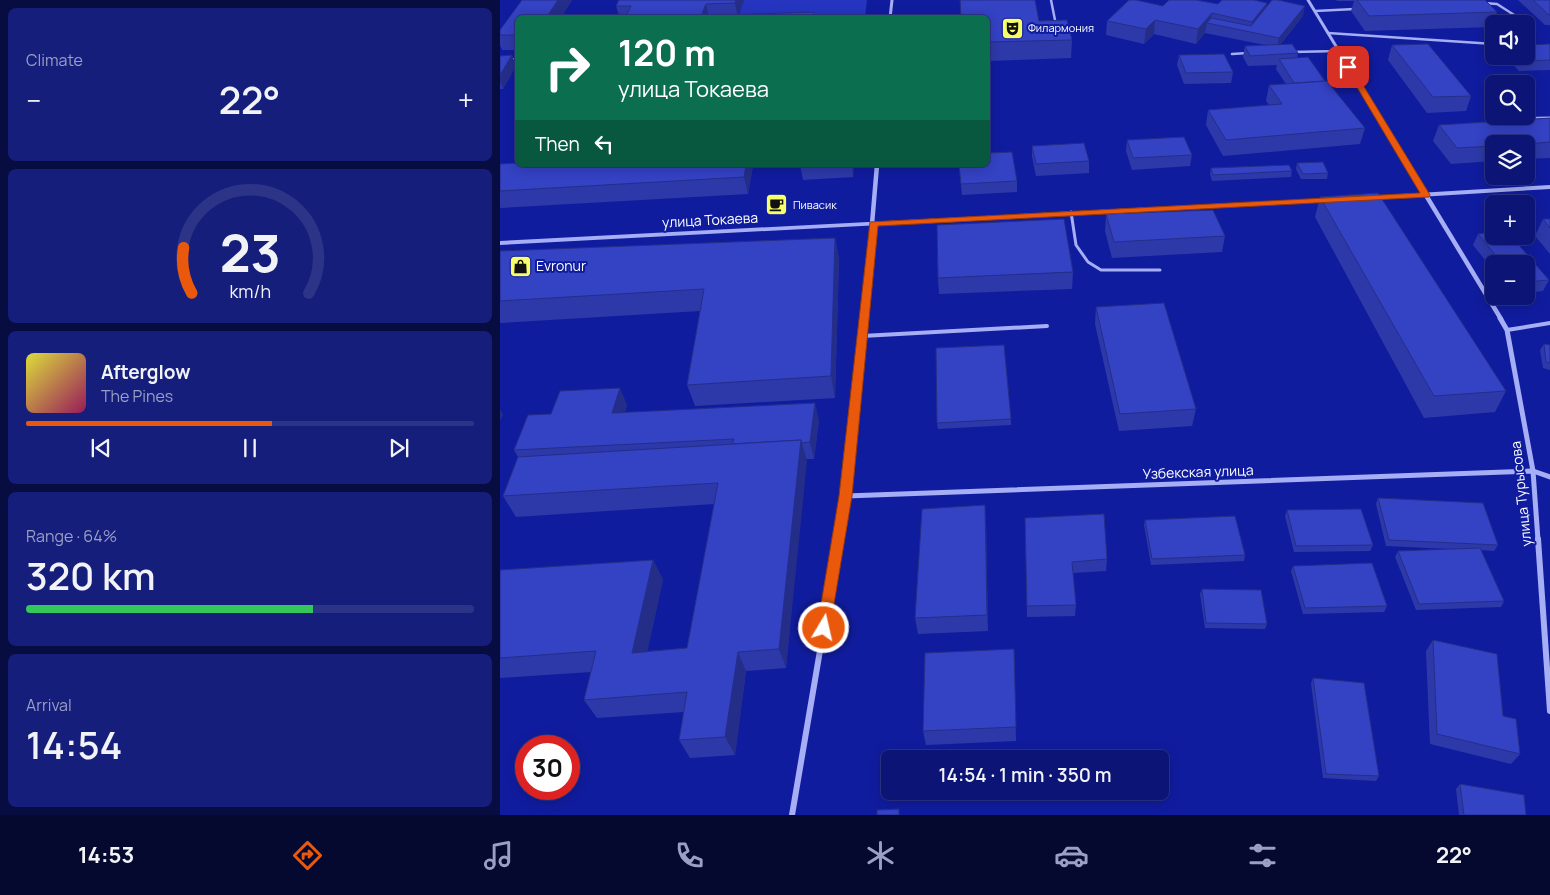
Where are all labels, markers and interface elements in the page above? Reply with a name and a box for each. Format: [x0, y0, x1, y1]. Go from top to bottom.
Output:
map controls [1485, 15, 1535, 305]
button: sound [1485, 15, 1535, 65]
theatre icon: Филармония [1000, 16, 1024, 40]
place label: Филармония [1028, 20, 1094, 35]
text: 120 m [618, 29, 716, 77]
icon: right [535, 35, 600, 100]
pin [1327, 46, 1369, 88]
text: Climate [26, 49, 83, 71]
icon: arrive [1334, 53, 1362, 81]
text: 22° [219, 73, 280, 125]
text: улица Токаева [618, 74, 769, 104]
button: search [1485, 75, 1535, 125]
text: − [26, 81, 41, 119]
text: + [458, 81, 474, 119]
icon: left [590, 130, 618, 158]
text: Then [535, 131, 580, 157]
button: layers [1485, 135, 1535, 185]
cafe icon: Пивасик [765, 193, 789, 217]
button: + [1485, 195, 1535, 245]
place label: Пивасик [793, 197, 837, 212]
street label: улица Токаева [662, 208, 758, 232]
text: 23 [219, 217, 281, 288]
shop icon: Evronur [508, 254, 532, 278]
button: − [1485, 255, 1535, 305]
place label: Evronur [536, 256, 586, 275]
text: km/h [229, 279, 271, 303]
text: Afterglow [101, 359, 190, 385]
text: The Pines [101, 385, 173, 407]
icon: previous [87, 434, 115, 462]
icon: pause [236, 434, 264, 462]
icon: next [385, 434, 413, 462]
street label: улица Турысова [1506, 440, 1535, 548]
street label: Узбекская улица [1142, 460, 1254, 483]
text: Range · 64% [26, 525, 117, 547]
text: 320 km [26, 549, 155, 601]
position arrow [797, 601, 849, 653]
text: Arrival [26, 694, 72, 716]
text: 14:54 [26, 718, 122, 770]
speed limit sign: 30 [515, 735, 580, 800]
text: 14:54 · 1 min · 350 m [938, 762, 1112, 788]
icon: directions [290, 838, 325, 873]
icon: music [481, 838, 516, 873]
icon: phone [672, 838, 707, 873]
icon: climate [863, 838, 898, 873]
icon: car [1054, 838, 1089, 873]
icon: filters [1245, 838, 1280, 873]
text: 14:53 [78, 840, 134, 870]
text: 22° [1436, 840, 1472, 870]

